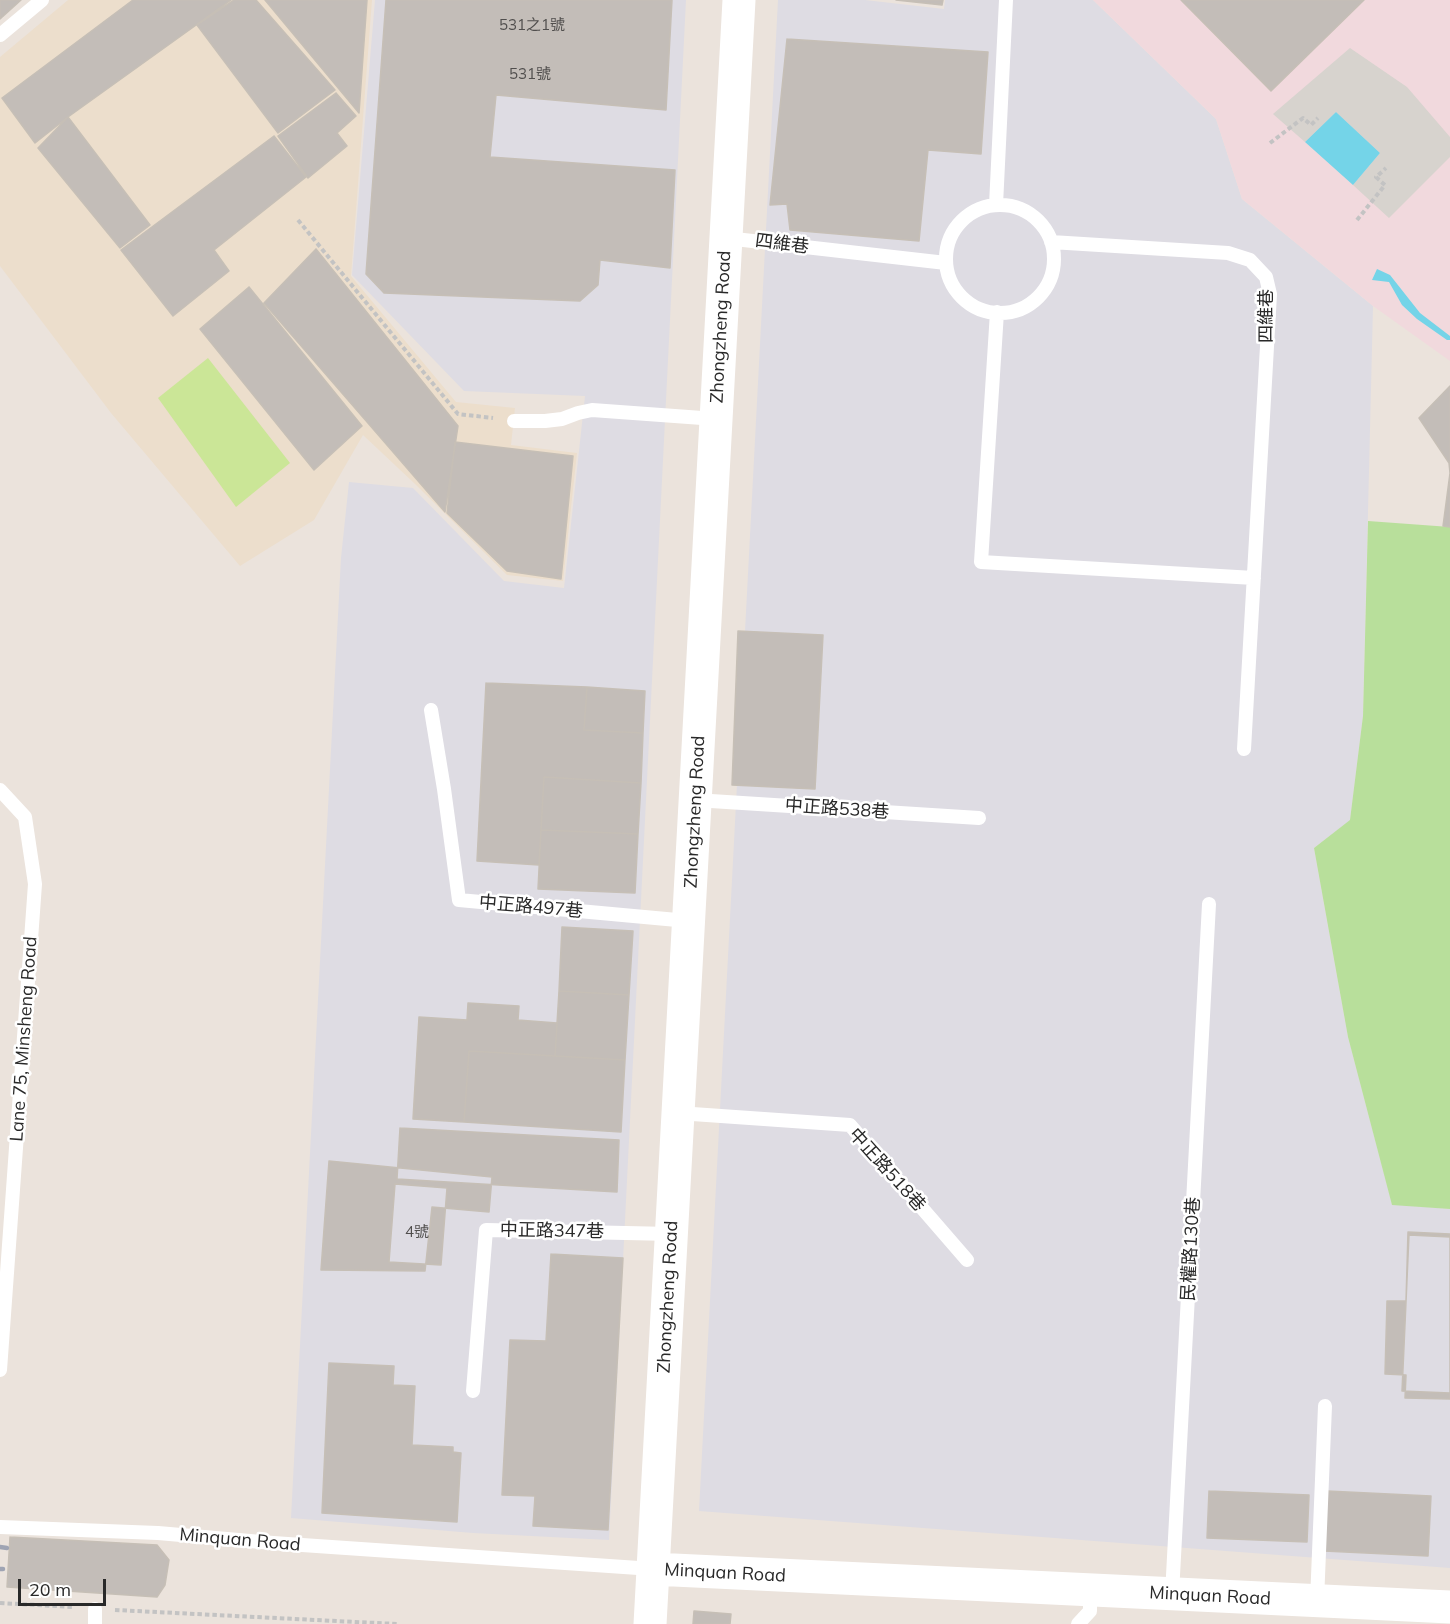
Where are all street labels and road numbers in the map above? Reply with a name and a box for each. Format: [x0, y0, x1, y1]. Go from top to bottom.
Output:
street label: 四維巷 [754, 230, 810, 258]
street label: Zhongzheng Road [706, 250, 736, 404]
street label: 四維巷 [1256, 289, 1278, 343]
street label: Zhongzheng Road [680, 735, 710, 889]
street label: 中正路538巷 [784, 795, 890, 823]
street label: 中正路497巷 [478, 892, 584, 922]
street label: Lane 75, Minsheng Road [6, 936, 42, 1142]
street label: 中正路518巷 [844, 1124, 930, 1216]
street label: 民權路130巷 [1177, 1196, 1205, 1302]
street label: 中正路347巷 [500, 1219, 604, 1243]
street label: Zhongzheng Road [653, 1220, 683, 1374]
street label: Minquan Road [178, 1524, 302, 1556]
street label: Minquan Road [664, 1559, 786, 1587]
street label: Minquan Road [1149, 1582, 1271, 1610]

